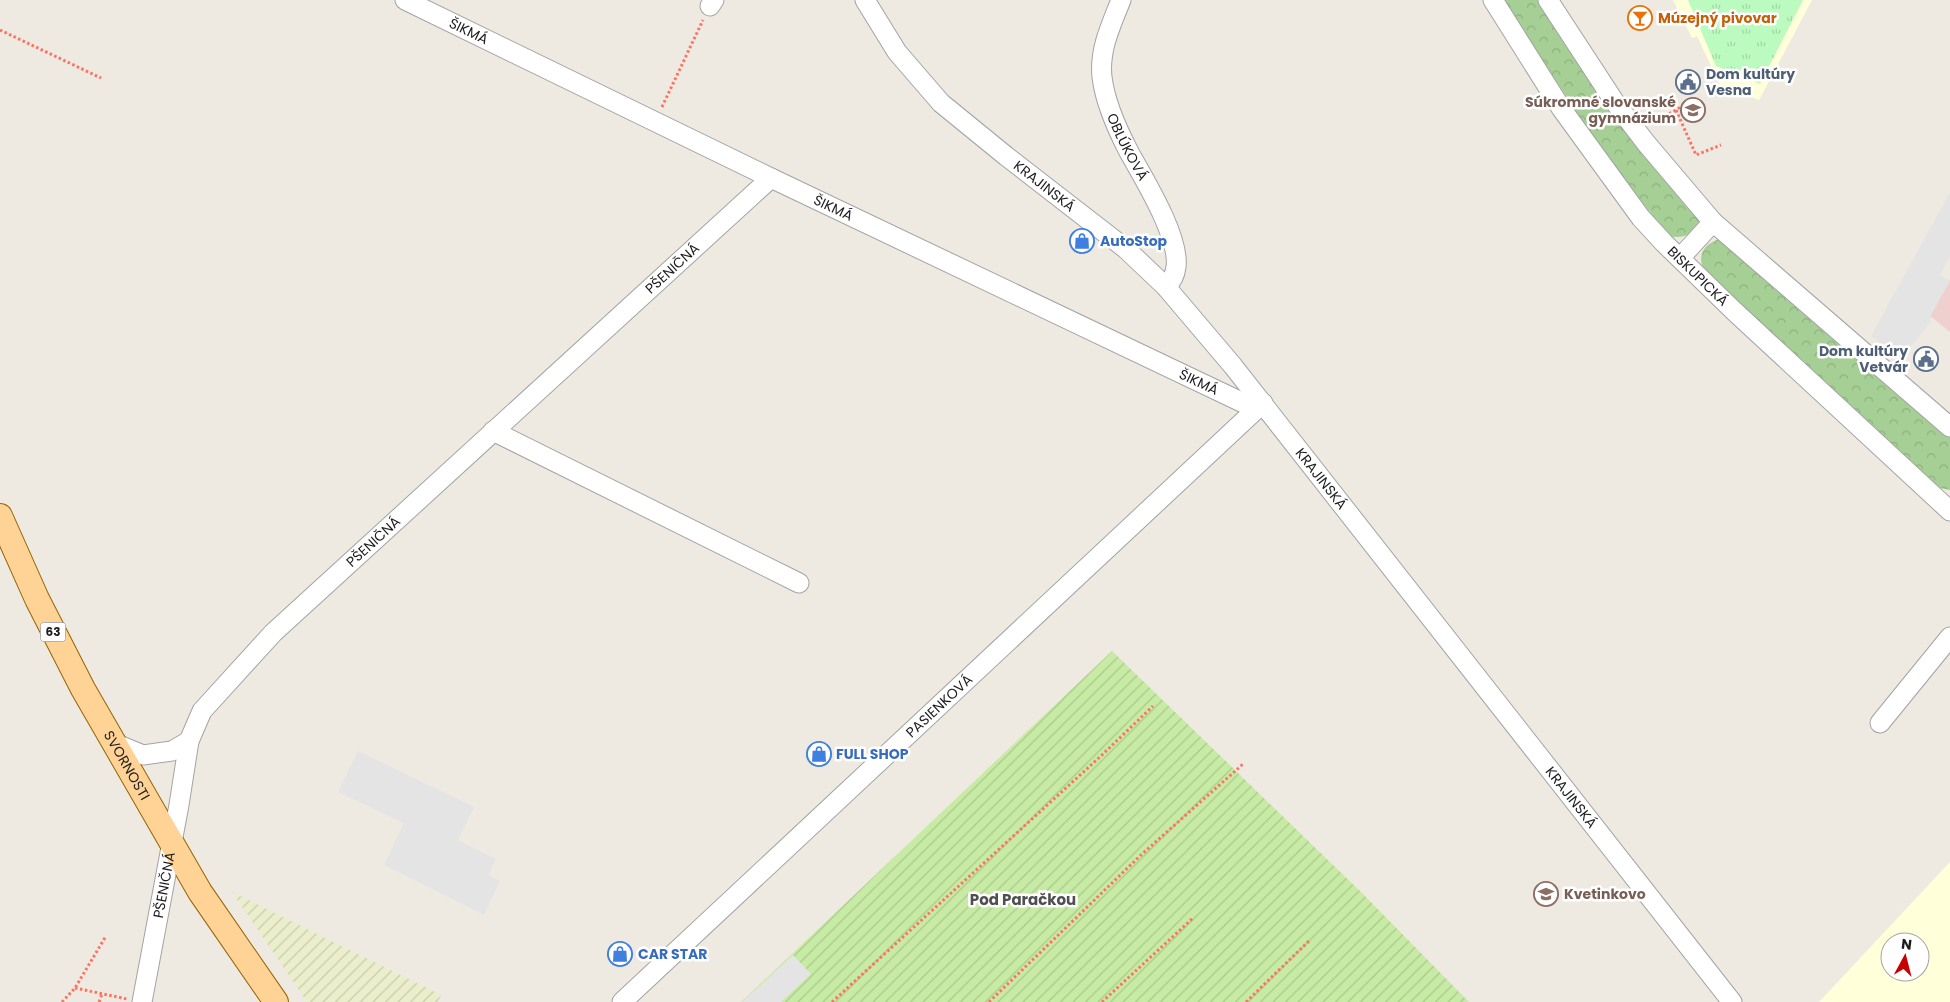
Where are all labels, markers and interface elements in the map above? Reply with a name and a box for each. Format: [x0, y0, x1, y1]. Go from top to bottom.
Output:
bar icon: Múzejný pivovar [1627, 5, 1653, 31]
place label: Múzejný pivovar [1658, 8, 1777, 28]
street label: ŠIKMÁ [446, 13, 492, 49]
place label: Dom kultúry Vesna [1706, 64, 1795, 100]
public building icon: Dom kultúry Vesna [1675, 69, 1701, 95]
place label: Súkromné slovanské gymnázium [1525, 92, 1676, 128]
school or university icon: Súkromné slovanské gymnázium [1680, 97, 1706, 123]
street label: OBLÚKOVÁ [1102, 110, 1153, 184]
street label: KRAJINSKÁ [1009, 156, 1080, 216]
street label: ŠIKMÁ [810, 190, 856, 226]
shop icon: AutoStop [1069, 228, 1095, 254]
place label: AutoStop [1100, 231, 1168, 251]
street label: PŠENIČNÁ [641, 238, 704, 298]
street label: BISKUPICKÁ [1663, 242, 1733, 310]
place label: Dom kultúry Vetvár [1819, 341, 1908, 377]
public building icon: Dom kultúry Vetvár [1913, 346, 1939, 372]
street label: ŠIKMÁ [1176, 364, 1222, 400]
street label: KRAJINSKÁ [1291, 444, 1352, 514]
street label: PŠENIČNÁ [342, 512, 405, 571]
road number: 63 [40, 622, 66, 642]
street label: PASIENKOVÁ [901, 670, 977, 742]
street label: SVORNOSTI [99, 727, 155, 804]
shop icon: FULL SHOP [806, 741, 832, 767]
place label: FULL SHOP [836, 744, 909, 764]
street label: KRAJINSKÁ [1541, 762, 1602, 832]
street label: PŠENIČNÁ [148, 850, 180, 920]
school or university icon: Kvetinkovo [1533, 881, 1559, 907]
place label: Kvetinkovo [1564, 884, 1646, 904]
district label: Pod Paračkou [970, 889, 1076, 910]
north arrow [1880, 932, 1930, 982]
text: N [1900, 934, 1913, 955]
shop icon: CAR STAR [607, 941, 633, 967]
place label: CAR STAR [638, 944, 707, 964]

